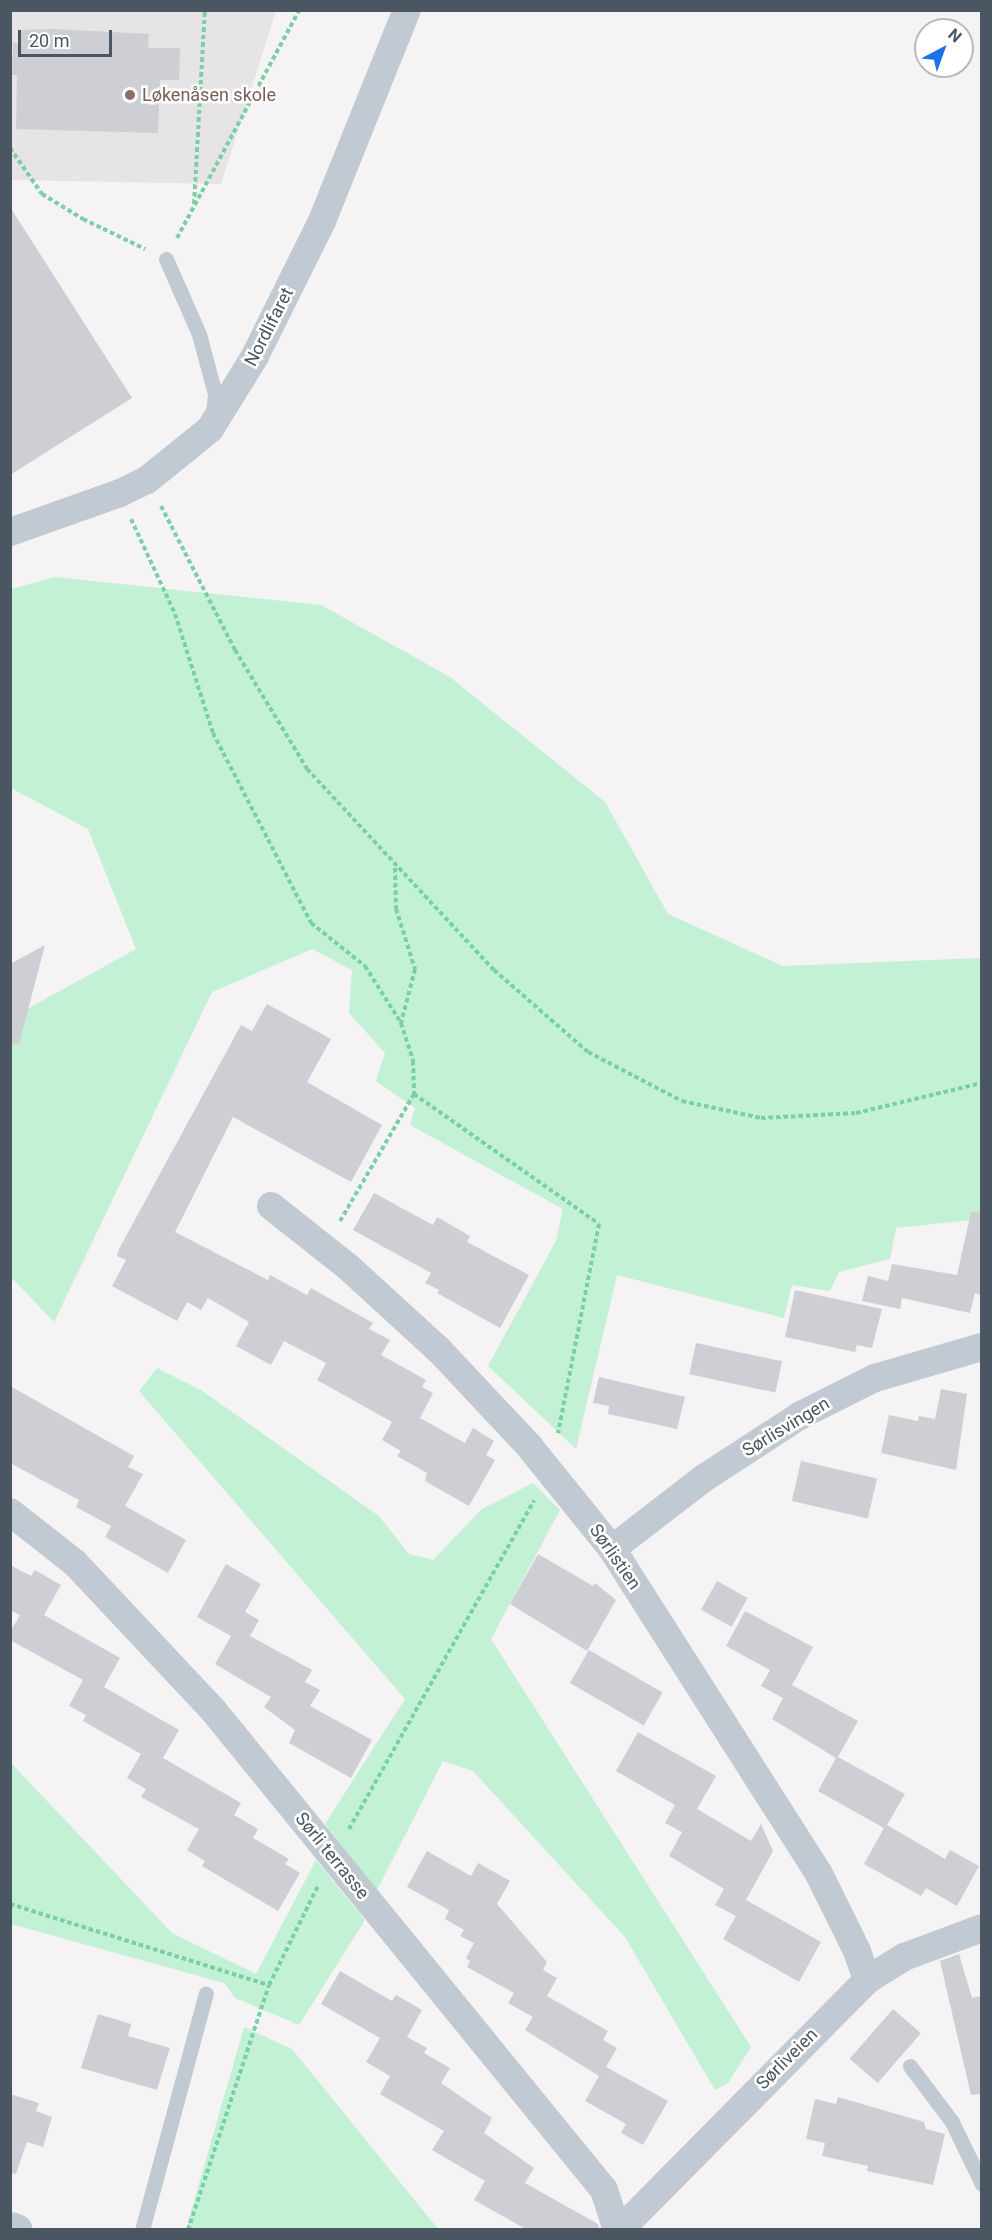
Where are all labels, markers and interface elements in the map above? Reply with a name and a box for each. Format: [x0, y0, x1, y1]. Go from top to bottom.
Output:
scale bar [21, 18, 116, 56]
north arrow [914, 18, 974, 78]
text: N [944, 25, 965, 46]
text: 20 m [29, 30, 69, 51]
place label: Løkenåsen skole [142, 84, 276, 106]
marker: Løkenåsen skole [123, 88, 137, 102]
street label: Nordlifaret [240, 284, 298, 370]
street label: Sørlisvingen [739, 1393, 833, 1461]
street label: Sørlistien [585, 1520, 645, 1594]
street label: Sørli terrasse [290, 1808, 374, 1904]
street label: Sørliveien [752, 2024, 822, 2094]

